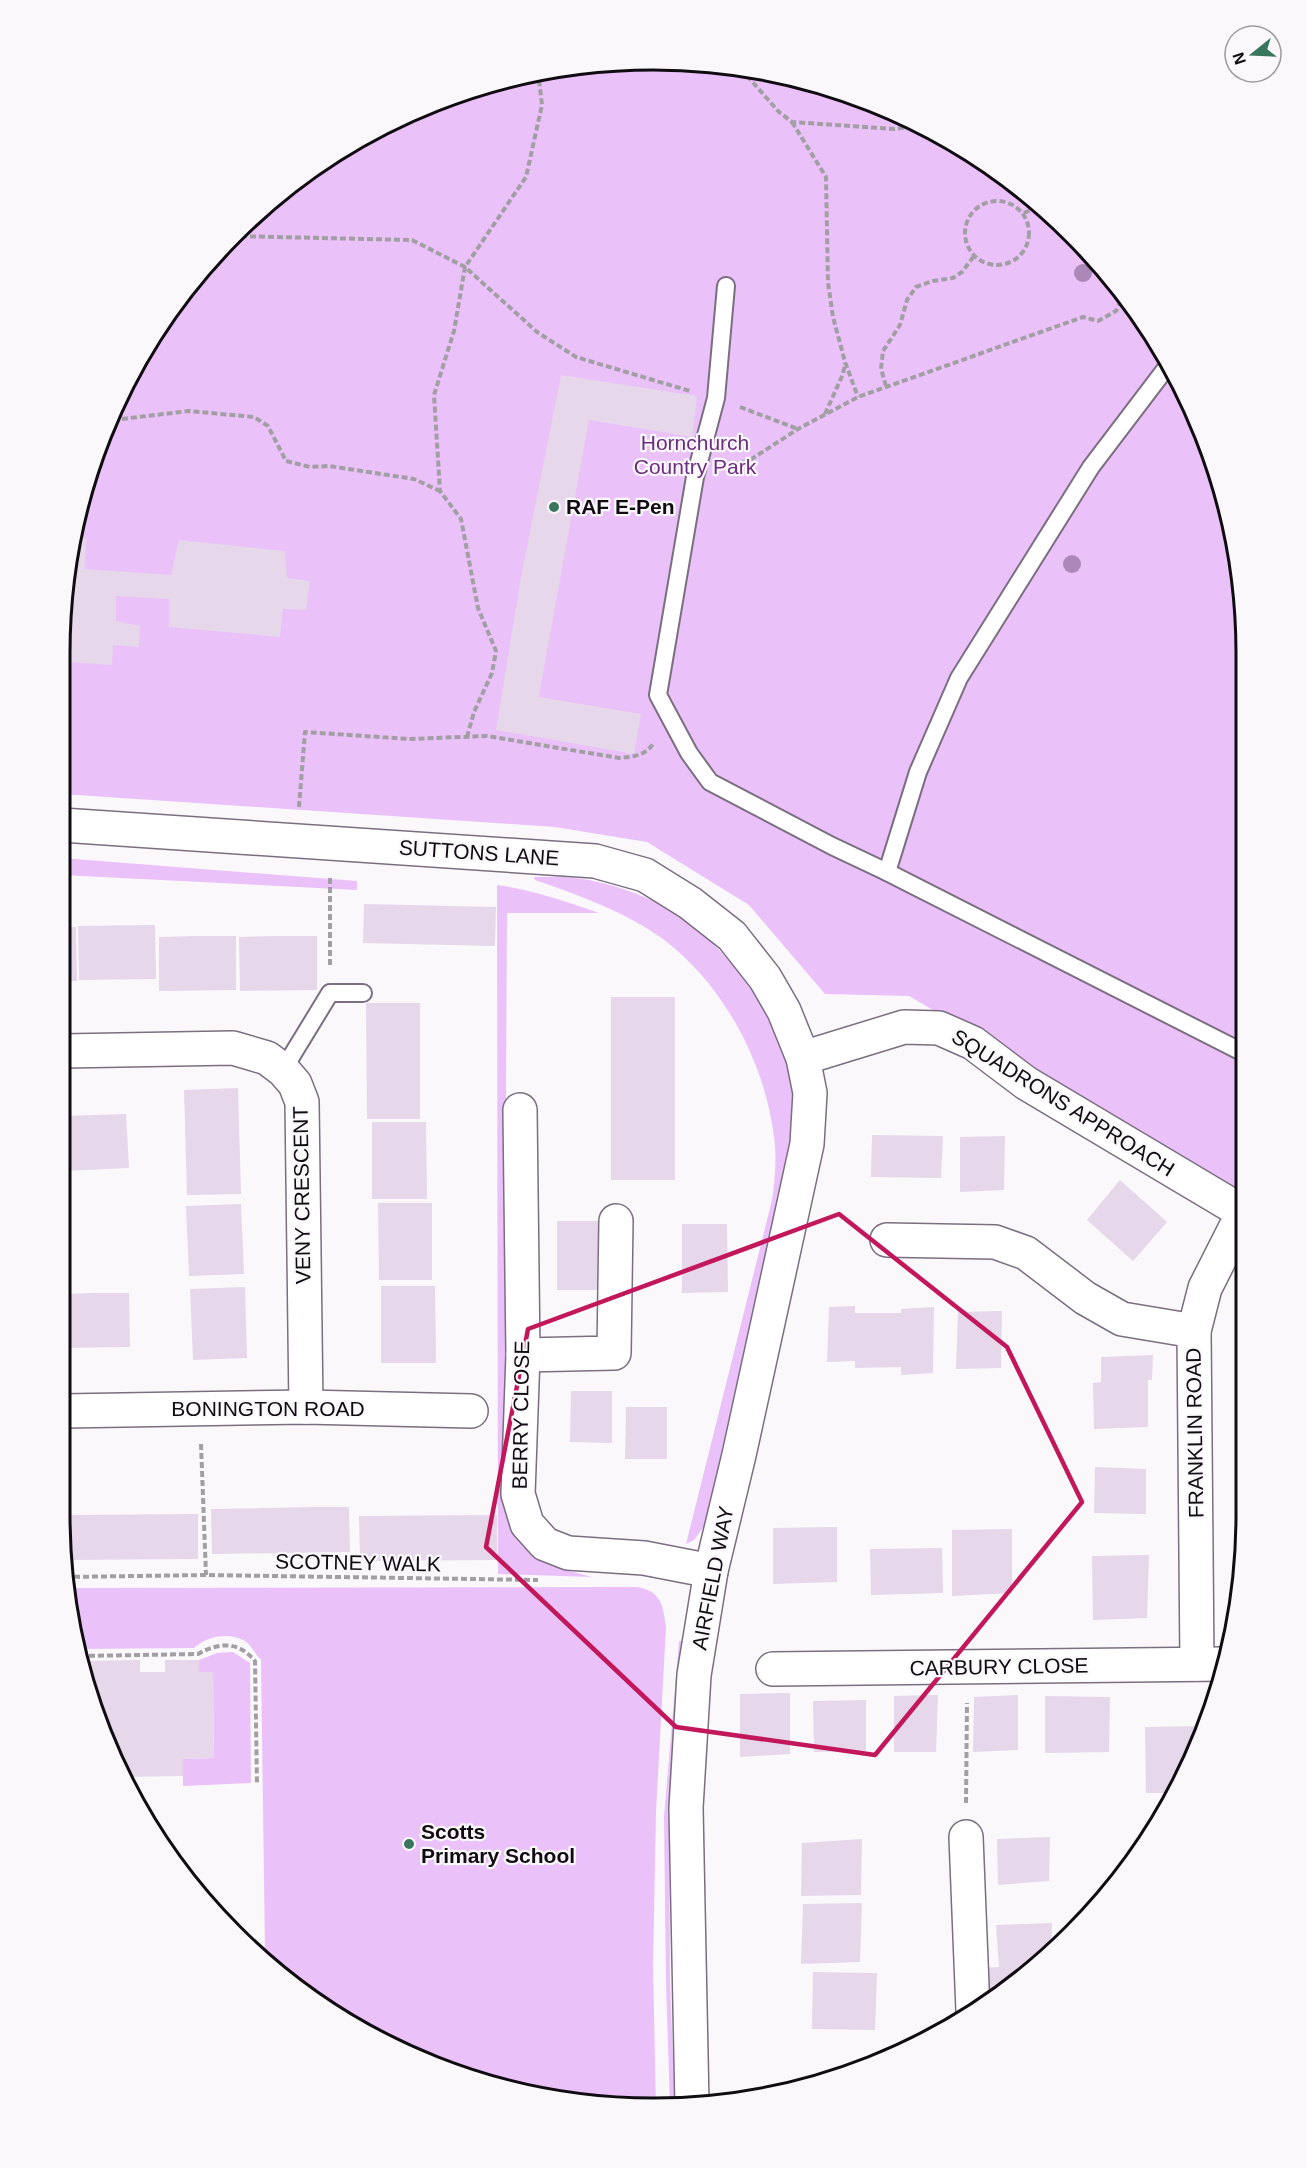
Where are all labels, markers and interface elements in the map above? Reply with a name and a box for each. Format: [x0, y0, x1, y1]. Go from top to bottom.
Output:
north arrow [1223, 24, 1283, 84]
text: N [1229, 50, 1249, 67]
park label: Hornchurch Country Park [634, 431, 757, 478]
place label: RAF E-Pen [566, 495, 675, 518]
marker: RAF E-Pen [547, 500, 561, 514]
street label: SUTTONS LANE [398, 835, 560, 870]
street label: SQUADRONS APPROACH [948, 1024, 1179, 1181]
street label: VENY CRESCENT [288, 1106, 315, 1284]
street label: BERRY CLOSE [508, 1340, 533, 1489]
street label: FRANKLIN ROAD [1182, 1348, 1207, 1518]
street label: BONINGTON ROAD [171, 1397, 365, 1420]
street label: AIRFIELD WAY [687, 1504, 738, 1652]
street label: SCOTNEY WALK [275, 1550, 441, 1575]
street label: CARBURY CLOSE [909, 1653, 1089, 1680]
place label: Scotts Primary School [421, 1820, 575, 1867]
marker: Scotts Primary School [402, 1837, 416, 1851]

